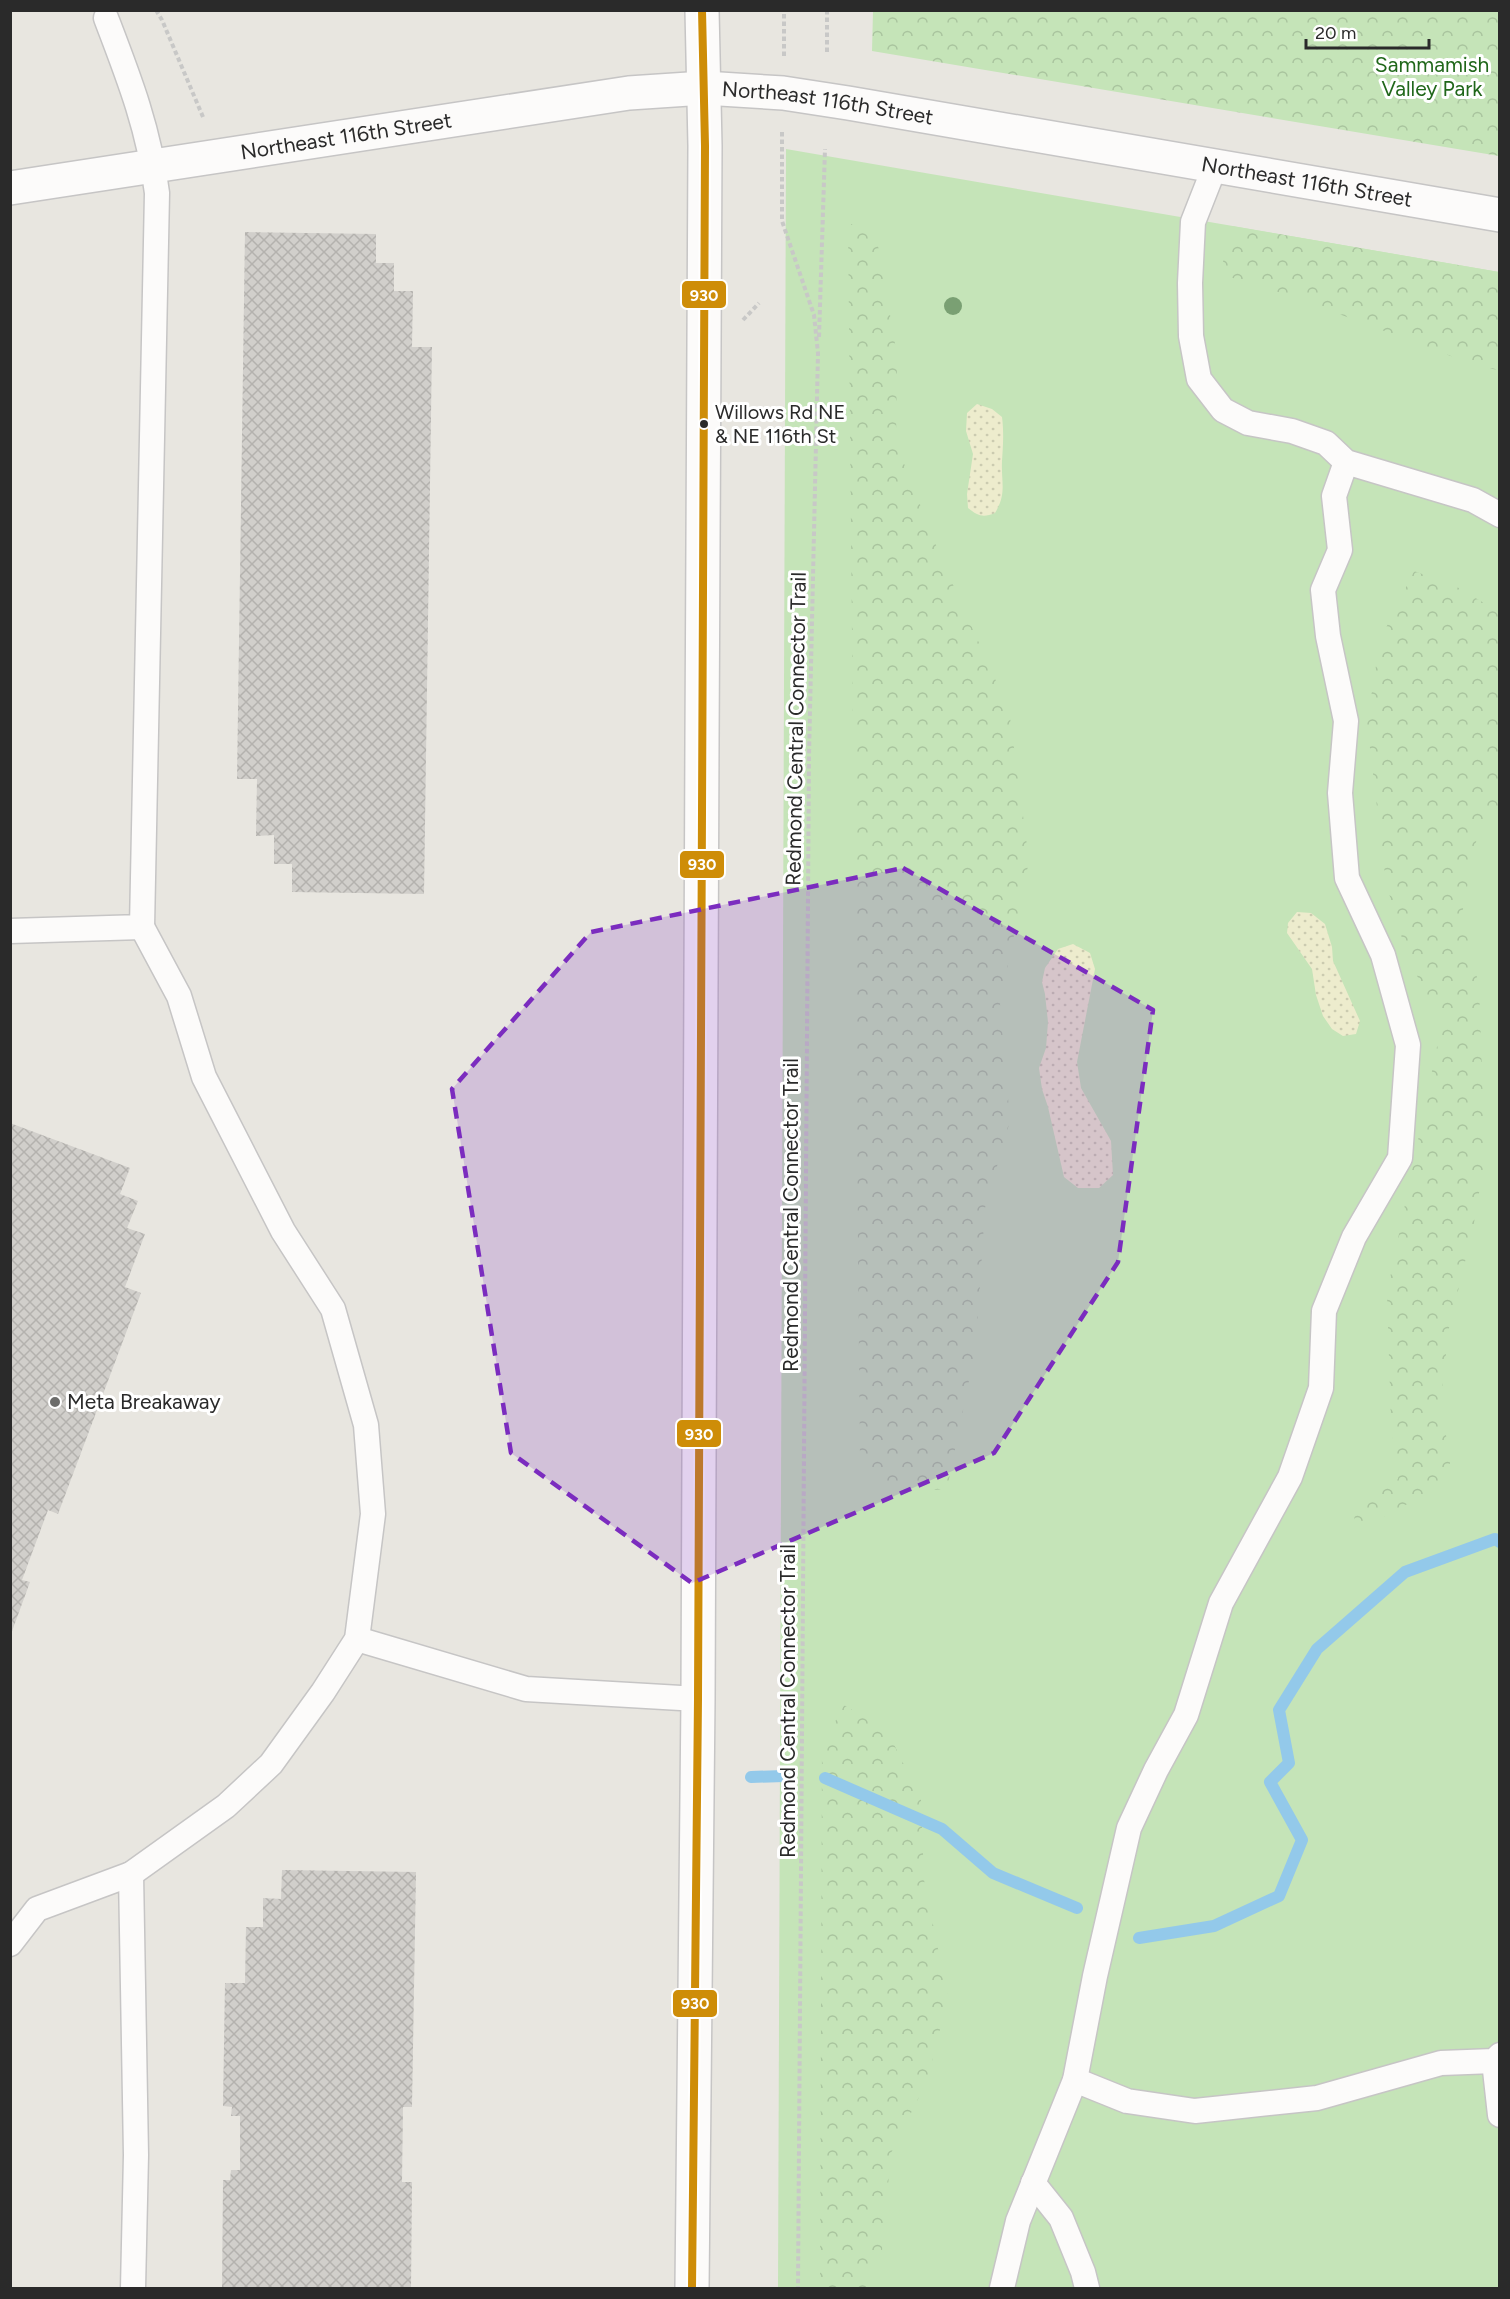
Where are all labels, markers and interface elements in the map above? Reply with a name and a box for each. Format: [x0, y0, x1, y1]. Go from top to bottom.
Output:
scale bar [1306, 12, 1429, 50]
text: 20 m [1315, 22, 1356, 44]
park label: Sammamish Valley Park [1375, 52, 1489, 101]
street label: Northeast 116th Street [721, 76, 935, 129]
street label: Northeast 116th Street [239, 107, 453, 164]
street label: Northeast 116th Street [1200, 151, 1414, 212]
line badge: 930 [681, 280, 727, 309]
text: 930 [690, 286, 718, 305]
place label: Willows Rd NE & NE 116th St [715, 400, 845, 448]
marker: Willows Rd NE & NE 116th St [698, 418, 710, 430]
street label: Redmond Central Connector Trail [780, 572, 811, 886]
line badge: 930 [679, 850, 725, 879]
text: 930 [688, 855, 716, 874]
street label: Redmond Central Connector Trail [778, 1058, 803, 1372]
place label: Meta Breakaway [67, 1389, 220, 1414]
marker: Meta Breakaway [48, 1395, 62, 1409]
line badge: 930 [676, 1419, 722, 1448]
text: 930 [685, 1425, 713, 1444]
street label: Redmond Central Connector Trail [775, 1544, 800, 1858]
line badge: 930 [672, 1989, 718, 2018]
text: 930 [681, 1994, 709, 2013]

